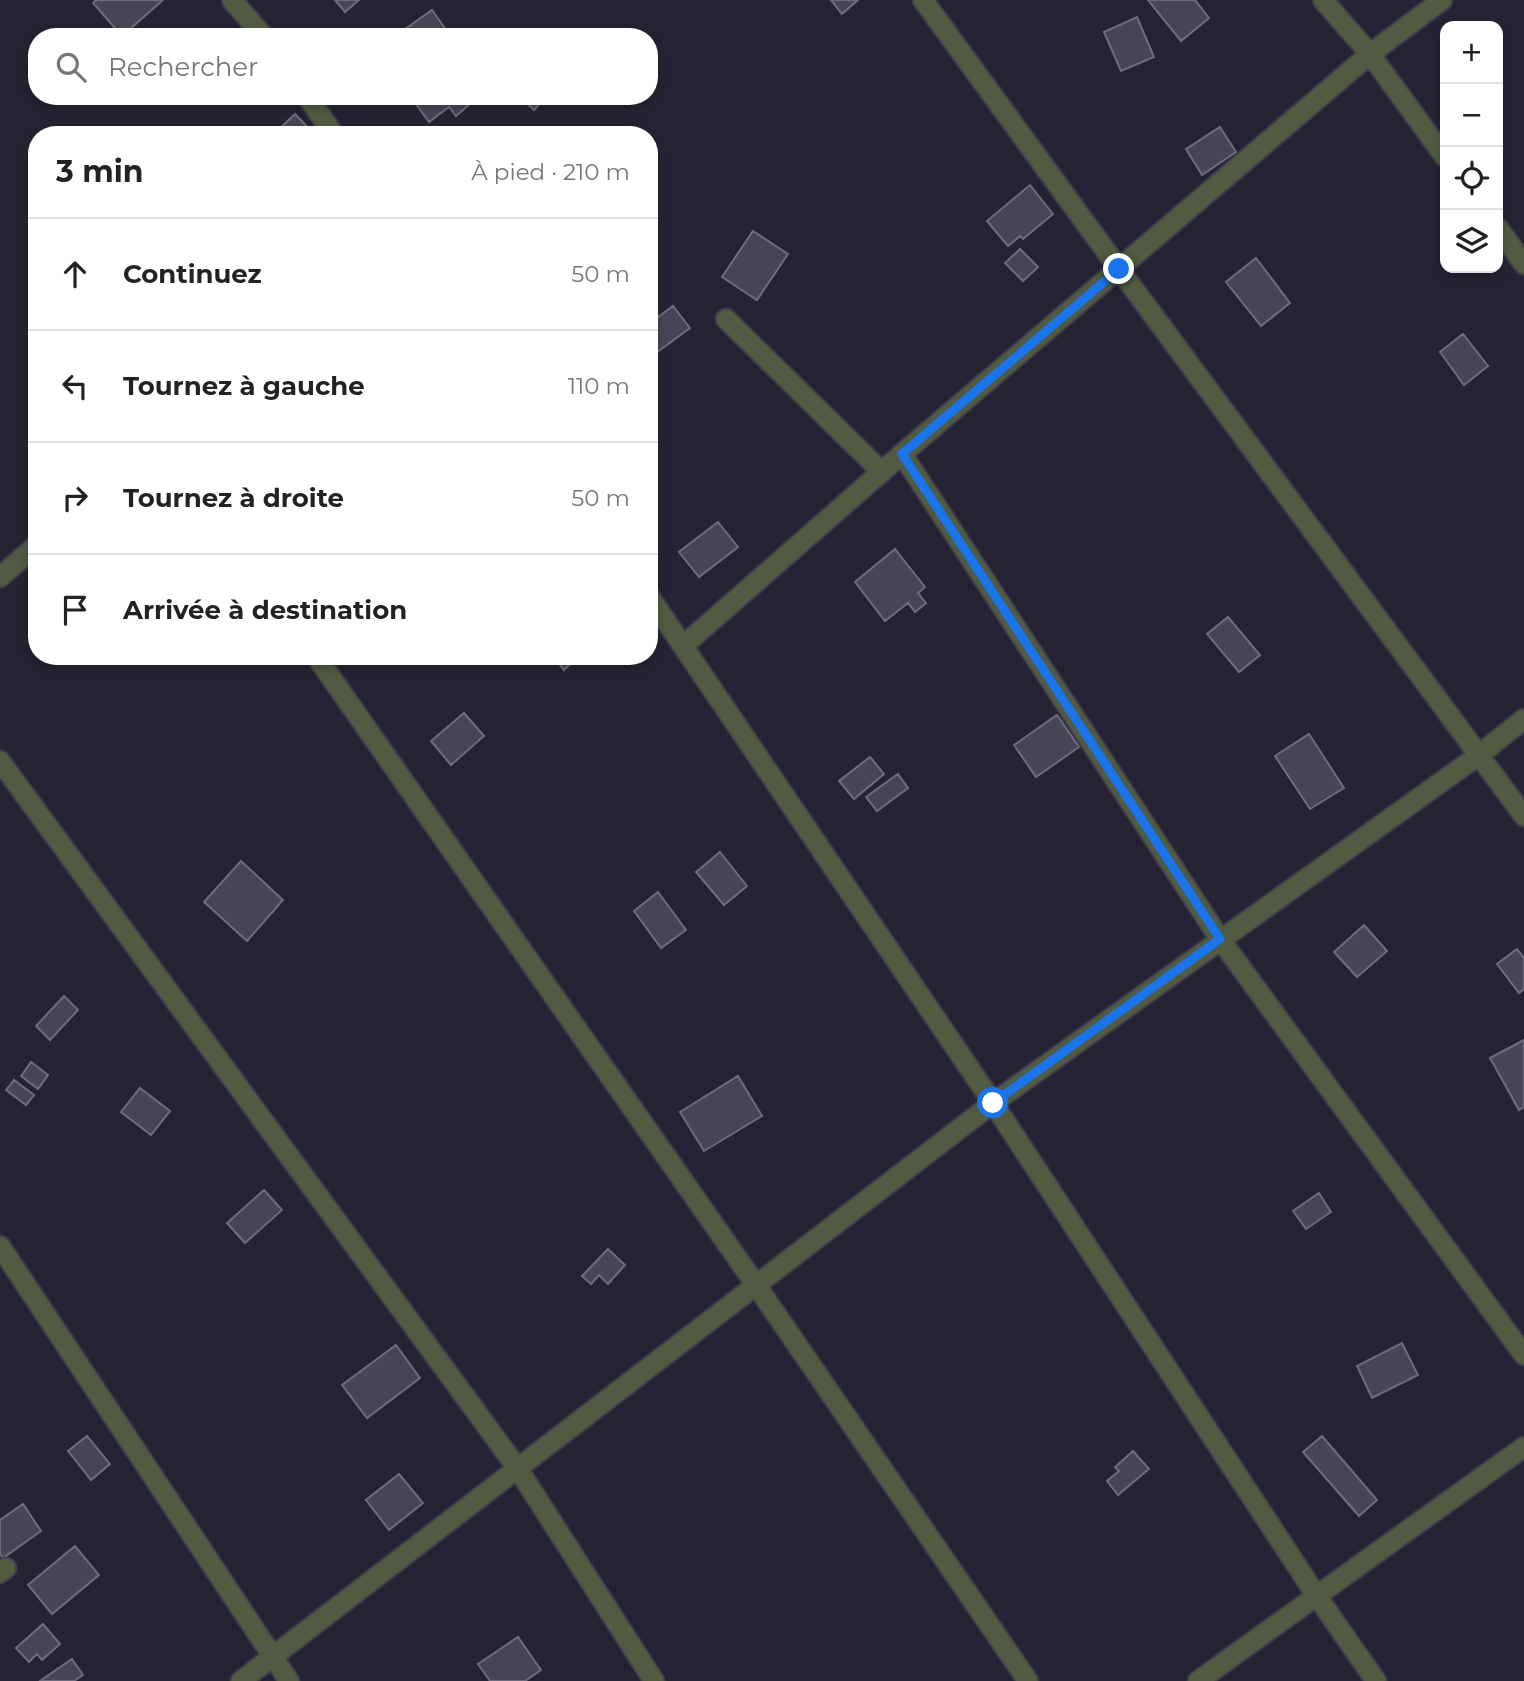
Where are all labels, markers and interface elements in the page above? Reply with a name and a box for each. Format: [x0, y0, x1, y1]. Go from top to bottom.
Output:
map controls [1440, 21, 1503, 273]
button: + [1440, 21, 1503, 84]
search box [28, 28, 658, 105]
icon: search [52, 48, 90, 86]
text: Rechercher [108, 51, 258, 83]
button: − [1440, 84, 1503, 147]
button: locate [1440, 147, 1503, 210]
text: 3 min [56, 153, 143, 190]
text: À pied · 210 m [471, 158, 630, 186]
button: layers [1440, 210, 1503, 273]
route end [1103, 253, 1134, 284]
icon: ahead [56, 255, 94, 293]
text: Continuez [123, 258, 262, 290]
text: 50 m [571, 260, 630, 288]
icon: left [56, 367, 94, 405]
text: Tournez à gauche [123, 370, 365, 402]
text: 110 m [568, 372, 630, 400]
icon: right [56, 479, 94, 517]
text: Tournez à droite [123, 482, 344, 514]
text: 50 m [571, 484, 630, 512]
icon: arrive [56, 591, 94, 629]
text: Arrivée à destination [123, 594, 407, 626]
route start [977, 1087, 1008, 1118]

